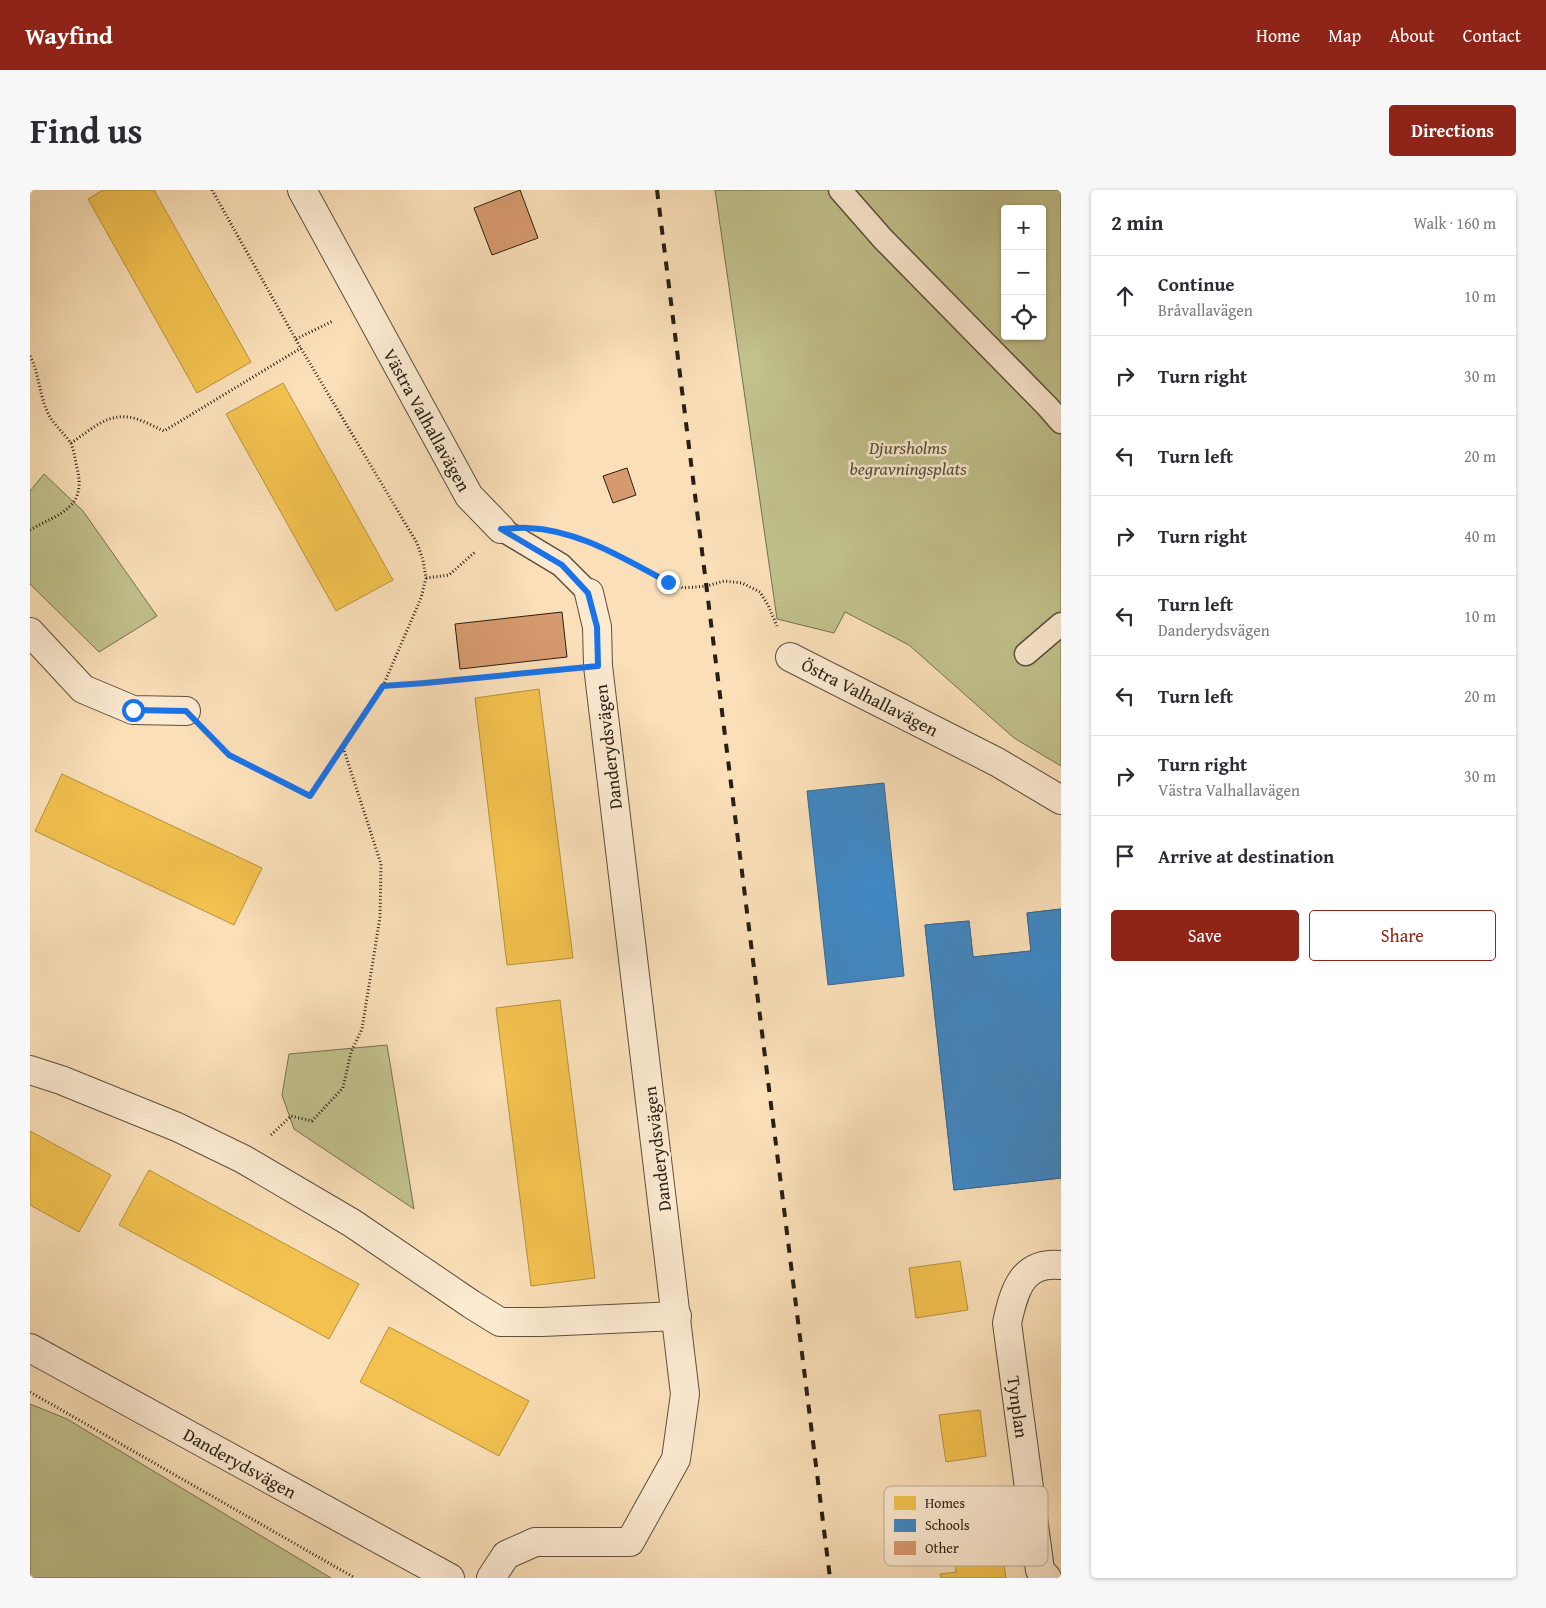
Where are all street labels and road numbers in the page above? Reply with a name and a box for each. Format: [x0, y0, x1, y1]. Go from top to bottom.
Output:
street label: Västra Valhallavägen [376, 344, 478, 496]
street label: Östra Valhallavägen [797, 651, 943, 743]
street label: Danderydsvägen [587, 683, 629, 811]
street label: Danderydsvägen [636, 1085, 678, 1213]
street label: Tynplan [1000, 1374, 1036, 1440]
street label: Danderydsvägen [178, 1421, 302, 1505]

